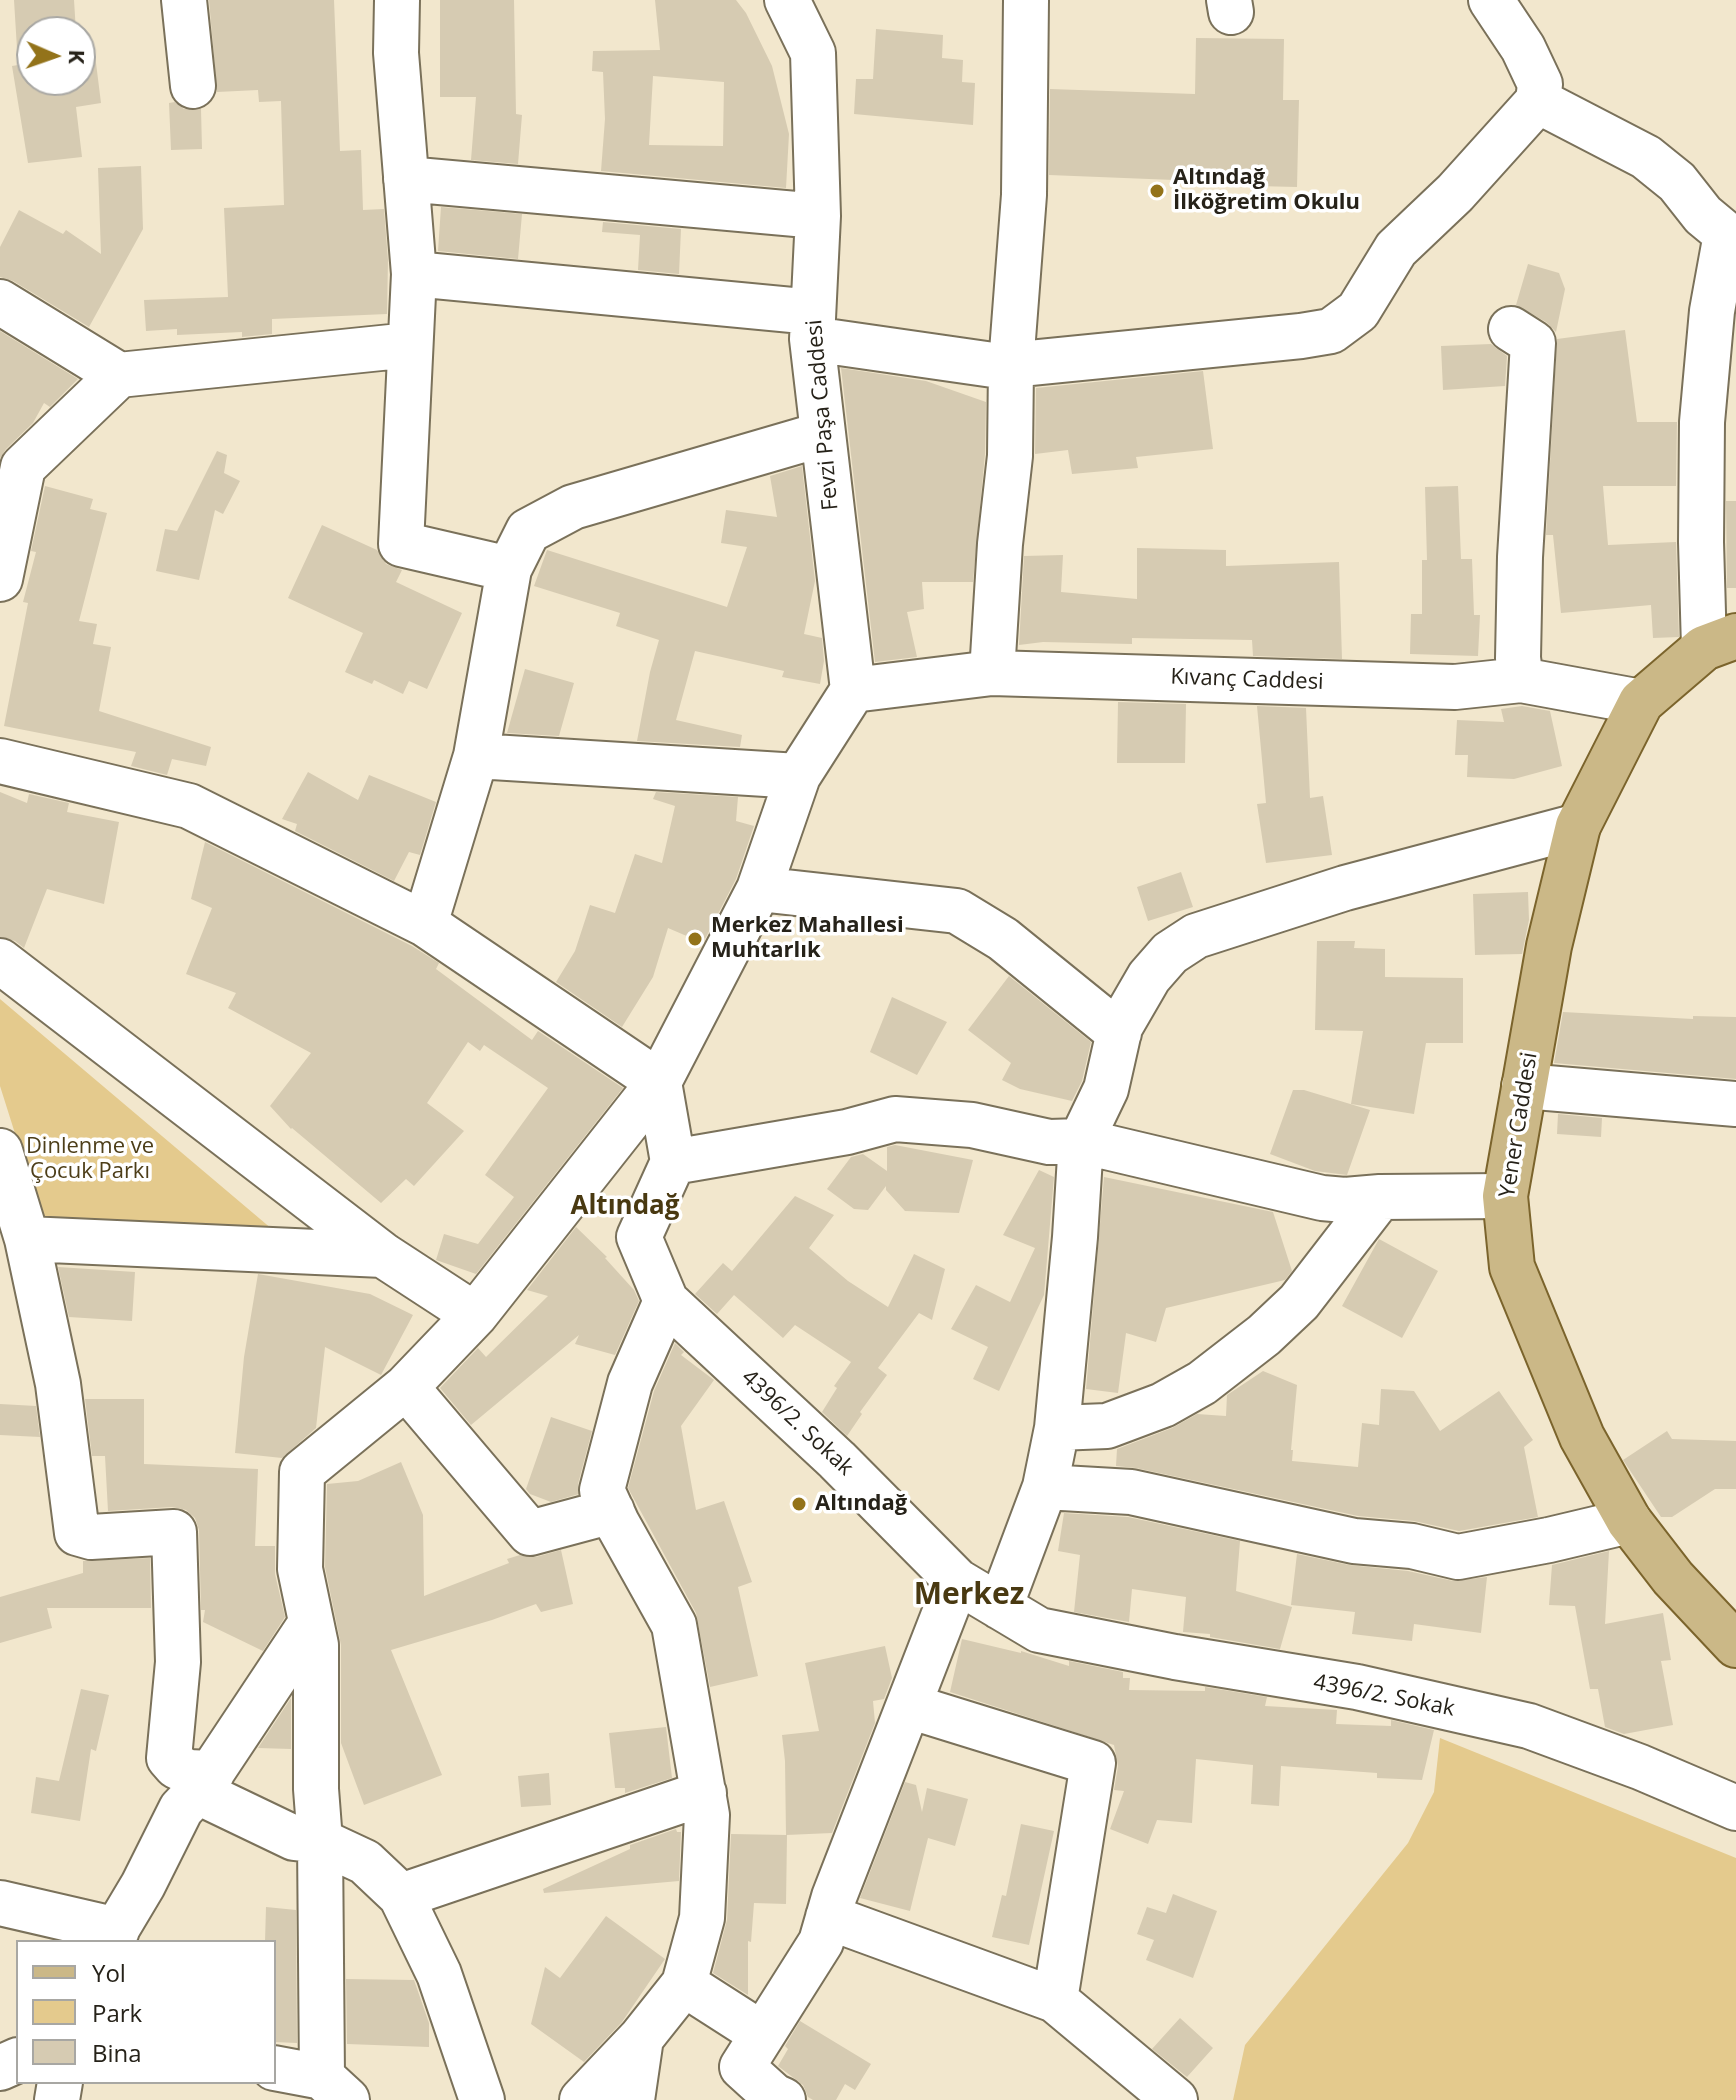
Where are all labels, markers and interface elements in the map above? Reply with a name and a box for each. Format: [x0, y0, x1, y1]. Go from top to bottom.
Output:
north arrow [16, 16, 96, 96]
text: K [63, 49, 93, 65]
place label: Altındağ İlköğretim Okulu [1173, 165, 1360, 216]
marker: Altındağ İlköğretim Okulu [1148, 182, 1166, 200]
street label: Fevzi Paşa Caddesi [802, 318, 844, 512]
street label: Kıvanç Caddesi [1170, 664, 1324, 696]
place label: Merkez Mahallesi Muhtarlık [711, 913, 904, 964]
marker: Merkez Mahallesi Muhtarlık [686, 930, 704, 948]
street label: Yener Caddesi [1494, 1051, 1544, 1199]
park label: Dinlenme ve Çocuk Parkı [26, 1134, 154, 1186]
district label: Altındağ [570, 1191, 680, 1223]
street label: 4396/2. Sokak [736, 1365, 858, 1481]
place label: Altındağ [815, 1491, 907, 1517]
marker: Altındağ [790, 1495, 808, 1513]
district label: Merkez [914, 1577, 1024, 1613]
street label: 4396/2. Sokak [1311, 1669, 1457, 1723]
legend [16, 1940, 276, 2084]
text: Yol [92, 1956, 126, 1989]
text: Park [92, 1996, 142, 2029]
text: Bina [92, 2036, 142, 2069]

